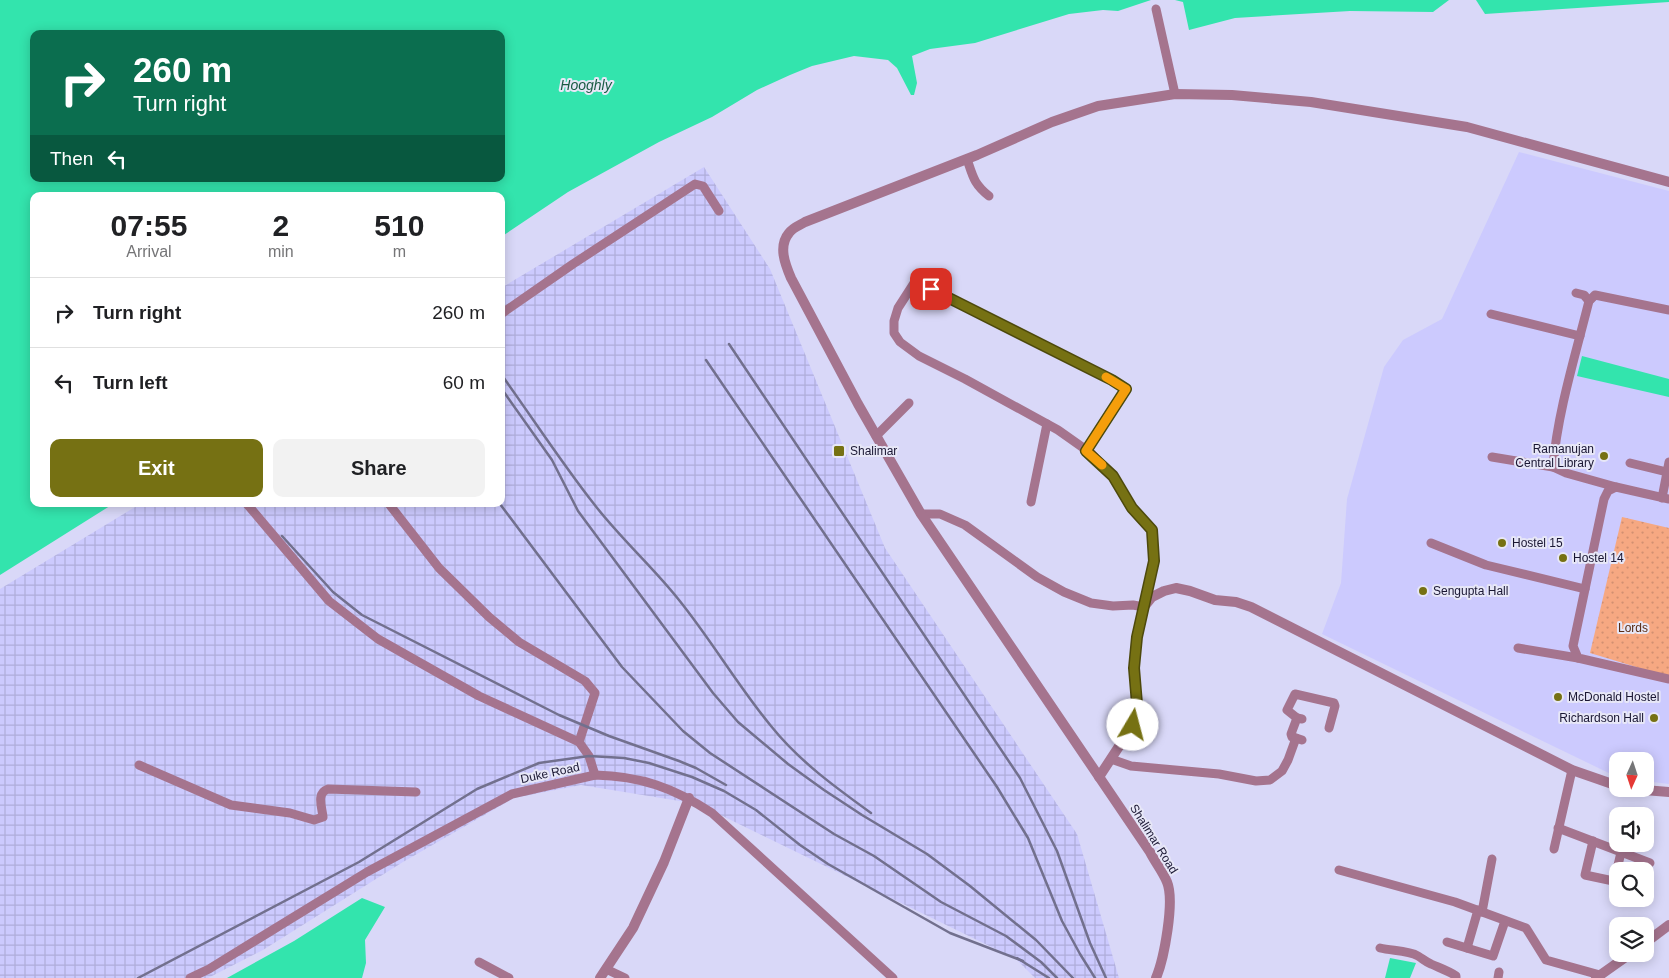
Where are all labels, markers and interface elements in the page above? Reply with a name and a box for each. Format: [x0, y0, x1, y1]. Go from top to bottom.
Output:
icon: right [50, 50, 115, 115]
text: 260 m [133, 50, 232, 89]
water label: Hooghly [560, 77, 613, 93]
text: Turn right [133, 91, 226, 116]
icon: left [103, 145, 131, 173]
text: Then [50, 148, 93, 169]
text: 07:55 [111, 209, 187, 242]
text: 2 [272, 209, 289, 242]
text: 510 [374, 209, 424, 242]
text: Arrival [126, 243, 172, 260]
text: min [268, 243, 294, 260]
text: m [393, 243, 406, 260]
pin [910, 268, 952, 310]
icon: arrive [917, 275, 945, 303]
icon: right [50, 299, 78, 327]
text: Turn right [93, 302, 181, 323]
text: 260 m [432, 302, 485, 323]
icon: left [50, 369, 78, 397]
text: Turn left [93, 372, 168, 393]
text: 60 m [443, 372, 485, 393]
button: Exit [50, 439, 263, 497]
button: Share [273, 439, 485, 497]
place label: Ramanujan Central Library [1515, 442, 1594, 470]
marker: Shalimar [832, 444, 846, 458]
place label: Shalimar [850, 444, 897, 458]
marker: Ramanujan Central Library [1598, 450, 1610, 462]
place label: Hostel 15 [1512, 536, 1563, 550]
marker: Hostel 15 [1496, 537, 1508, 549]
place label: Hostel 14 [1573, 551, 1624, 565]
marker: Hostel 14 [1557, 552, 1569, 564]
place label: Sengupta Hall [1433, 584, 1508, 598]
marker: Sengupta Hall [1417, 585, 1429, 597]
park label: Lords [1618, 621, 1648, 635]
place label: McDonald Hostel [1568, 690, 1659, 704]
marker: McDonald Hostel [1552, 691, 1564, 703]
position arrow [1106, 698, 1158, 750]
place label: Richardson Hall [1559, 711, 1644, 725]
marker: Richardson Hall [1648, 712, 1660, 724]
north arrow [1609, 752, 1654, 798]
map controls [1609, 752, 1654, 962]
street label: Duke Road [519, 760, 581, 786]
street label: Shalimar Road [1127, 802, 1181, 876]
button: sound [1609, 807, 1654, 852]
button: search [1609, 862, 1654, 907]
button: layers [1609, 917, 1654, 962]

